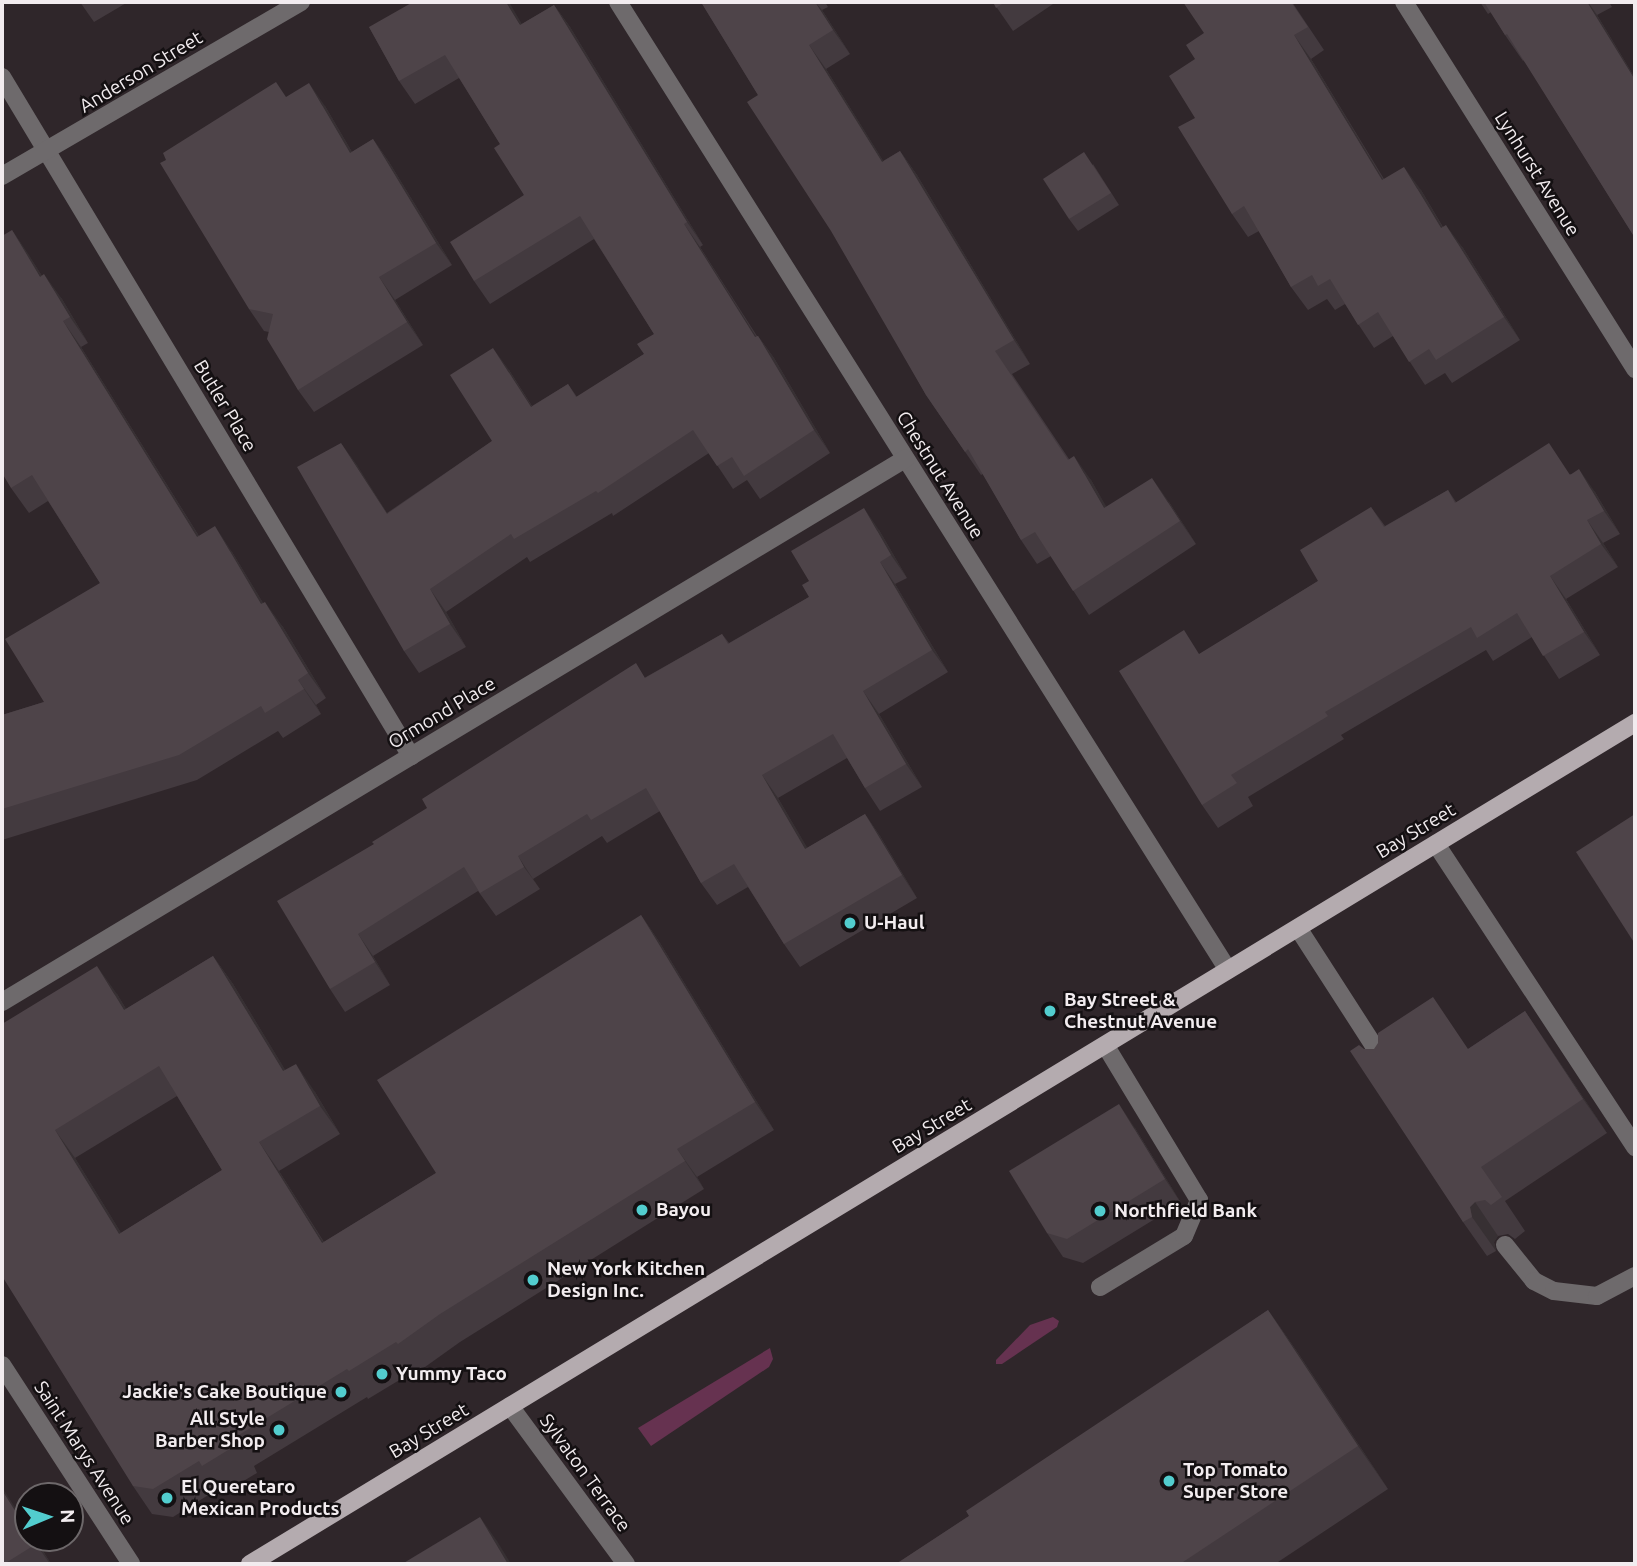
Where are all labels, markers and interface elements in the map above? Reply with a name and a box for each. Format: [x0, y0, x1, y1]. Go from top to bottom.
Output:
street label: Anderson Street [75, 26, 207, 118]
street label: Lynhurst Avenue [1490, 108, 1584, 240]
street label: Butler Place [189, 356, 261, 456]
street label: Chestnut Avenue [892, 407, 988, 543]
street label: Ormond Place [384, 672, 500, 754]
street label: Bay Street [1372, 798, 1460, 864]
place label: U-Haul [864, 912, 924, 934]
marker: U-Haul [842, 915, 858, 931]
place label: Bay Street & Chestnut Avenue [1064, 989, 1217, 1033]
marker: Bay Street & Chestnut Avenue [1042, 1003, 1058, 1019]
street label: Bay Street [888, 1093, 976, 1159]
place label: Bayou [656, 1199, 711, 1221]
place label: Northfield Bank [1114, 1200, 1257, 1222]
marker: Bayou [634, 1202, 650, 1218]
marker: Northfield Bank [1092, 1203, 1108, 1219]
place label: New York Kitchen Design Inc. [547, 1258, 705, 1302]
marker: New York Kitchen Design Inc. [525, 1272, 541, 1288]
place label: Yummy Taco [396, 1363, 507, 1385]
marker: Yummy Taco [374, 1366, 390, 1382]
street label: Saint Marys Avenue [29, 1377, 139, 1529]
place label: Jackie's Cake Boutique [122, 1381, 327, 1403]
marker: Jackie's Cake Boutique [333, 1384, 349, 1400]
street label: Bay Street [385, 1398, 473, 1464]
place label: All Style Barber Shop [155, 1408, 265, 1452]
street label: Sylvaton Terrace [535, 1410, 635, 1536]
marker: All Style Barber Shop [271, 1422, 287, 1438]
place label: Top Tomato Super Store [1183, 1459, 1288, 1503]
marker: Top Tomato Super Store [1161, 1473, 1177, 1489]
place label: El Queretaro Mexican Products [181, 1476, 339, 1520]
north arrow [14, 1482, 84, 1552]
marker: El Queretaro Mexican Products [159, 1490, 175, 1506]
text: N [57, 1509, 79, 1524]

